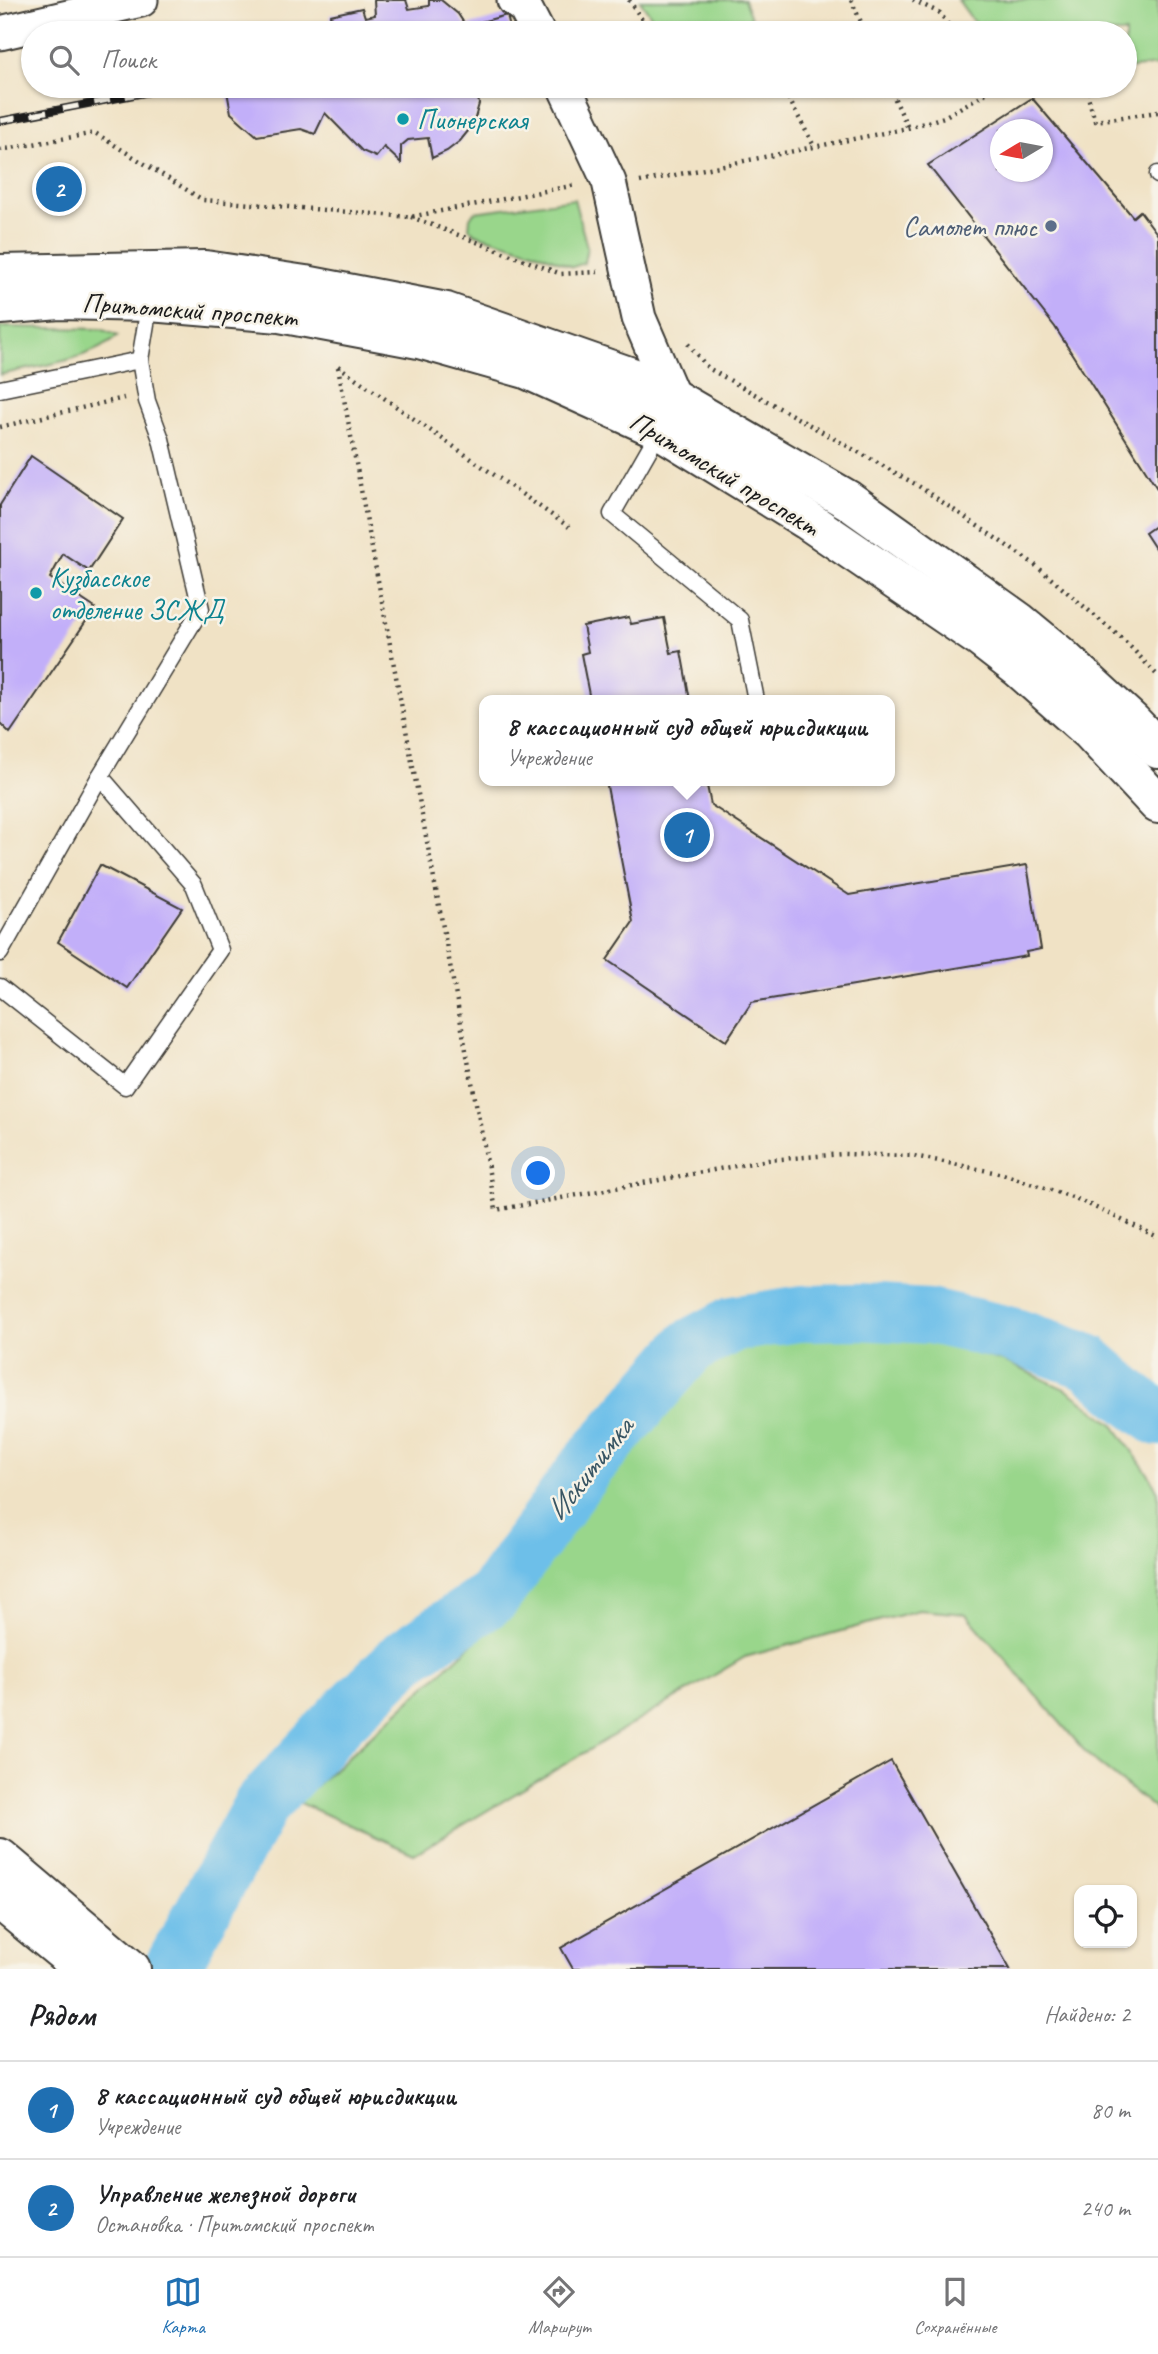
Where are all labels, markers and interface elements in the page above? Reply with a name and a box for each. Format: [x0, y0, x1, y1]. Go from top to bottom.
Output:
search box [21, 21, 1137, 98]
icon: search [45, 41, 83, 79]
text: Поиск [101, 43, 156, 76]
place label: Пионерская [417, 102, 529, 137]
marker: Пионерская [395, 111, 411, 127]
north arrow [990, 119, 1053, 182]
pin: 2 [36, 163, 82, 215]
place label: Самолет плюс [903, 209, 1039, 244]
marker: Самолет плюс [1043, 218, 1059, 234]
street label: Притомский проспект [81, 285, 300, 335]
street label: Притомский проспект [623, 403, 827, 545]
place label: Кузбасское отделение ЗСЖД [50, 560, 226, 627]
marker: Кузбасское отделение ЗСЖД [28, 585, 44, 601]
popup [479, 695, 895, 786]
text: 8 кассационный суд общей юрисдикции [506, 710, 868, 743]
text: Учреждение [506, 743, 592, 772]
pin: 1 [664, 809, 710, 861]
your location [521, 1156, 555, 1190]
water label: Искитимка [537, 1407, 643, 1528]
map controls [1074, 1885, 1137, 1948]
button: locate [1074, 1885, 1137, 1948]
text: Рядом [28, 1996, 95, 2034]
text: Найдено: 2 [1044, 2000, 1130, 2029]
text: 8 кассационный суд общей юрисдикции [95, 2079, 456, 2112]
text: 1 [46, 2096, 56, 2125]
text: 80 m [1091, 2096, 1130, 2125]
text: Учреждение [95, 2112, 180, 2141]
text: Управление железной дороги [95, 2177, 355, 2210]
text: 2 [46, 2194, 56, 2223]
text: 240 m [1081, 2194, 1130, 2223]
text: Остановка · Притомский проспект [95, 2210, 374, 2239]
tab: Карта [162, 2273, 205, 2339]
tab: Маршрут [528, 2273, 591, 2339]
tab: Сохранённые [914, 2273, 996, 2339]

